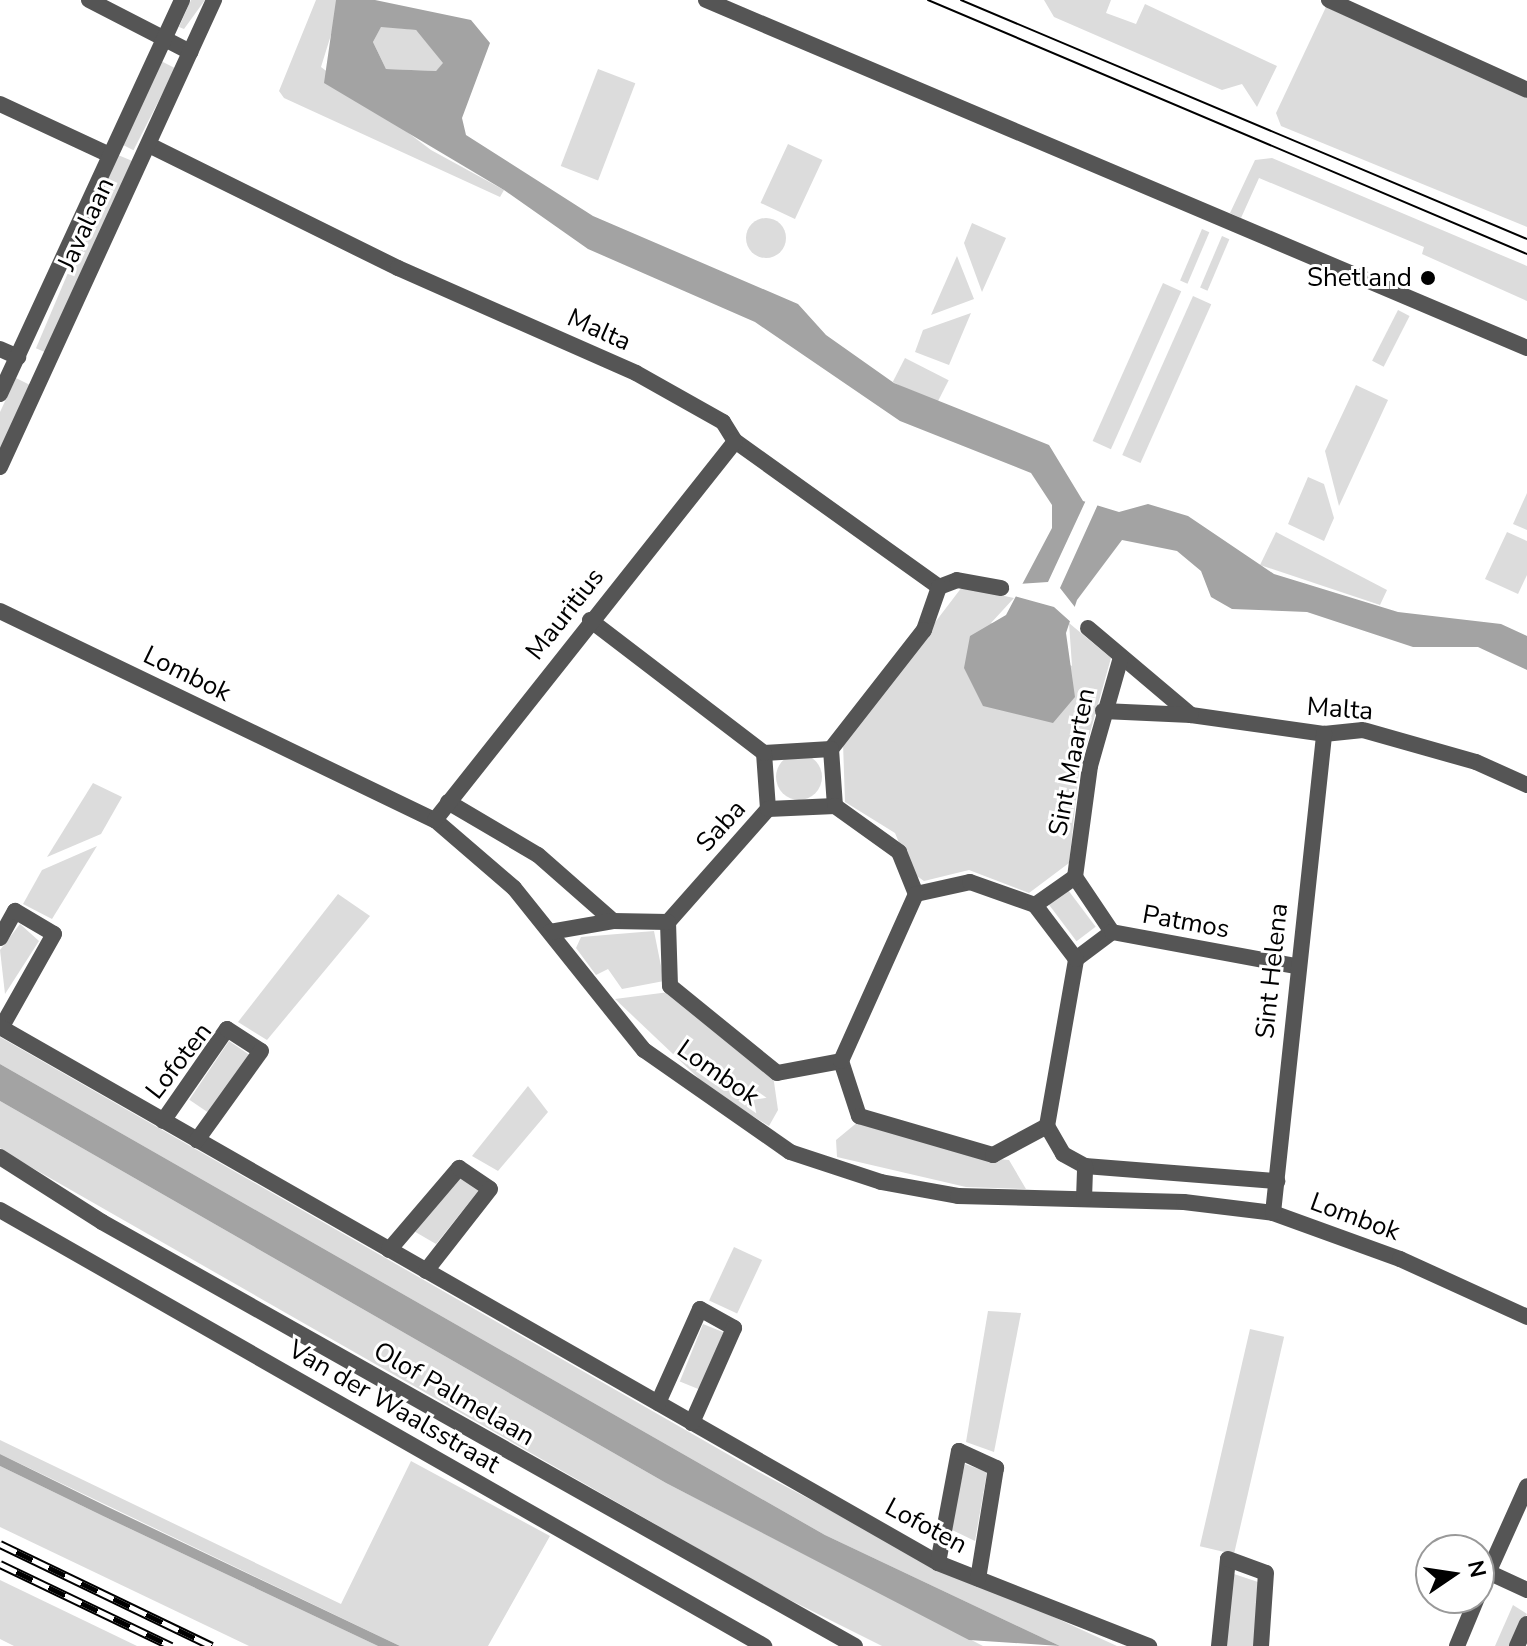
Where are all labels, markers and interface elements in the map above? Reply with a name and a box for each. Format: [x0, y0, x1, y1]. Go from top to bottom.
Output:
street label: Javalaan [51, 173, 121, 275]
place label: Shetland [1307, 262, 1412, 294]
marker: Shetland [1419, 269, 1437, 287]
street label: Malta [562, 302, 636, 358]
street label: Mauritius [519, 562, 611, 666]
street label: Lombok [138, 640, 236, 708]
street label: Sint Maarten [1042, 685, 1102, 839]
street label: Malta [1306, 691, 1374, 727]
street label: Saba [690, 794, 752, 858]
street label: Patmos [1140, 899, 1232, 945]
street label: Sint Helena [1249, 902, 1295, 1040]
street label: Lofoten [139, 1017, 219, 1105]
street label: Lombok [671, 1033, 765, 1113]
street label: Lombok [1306, 1186, 1404, 1248]
street label: Van der Waalsstraat [283, 1334, 505, 1480]
street label: Olof Palmelaan [368, 1335, 540, 1453]
street label: Lofoten [880, 1491, 972, 1561]
north arrow [1415, 1534, 1495, 1614]
text: N [1460, 1558, 1493, 1580]

